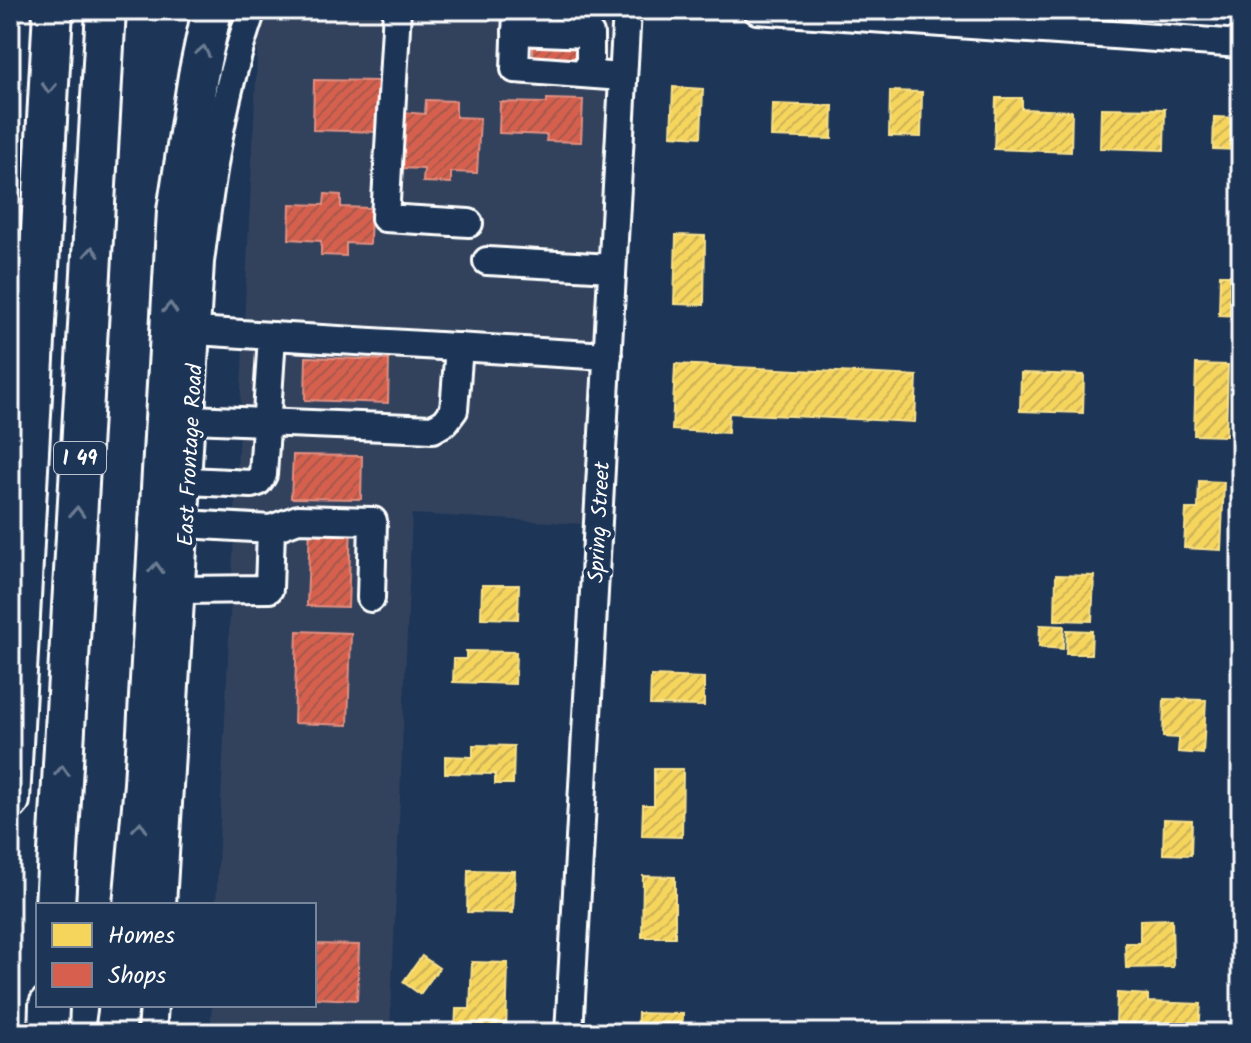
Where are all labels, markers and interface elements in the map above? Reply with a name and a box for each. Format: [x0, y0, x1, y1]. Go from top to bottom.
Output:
one-way arrow [194, 44, 211, 58]
one-way arrow [40, 82, 57, 95]
one-way arrow [83, 245, 100, 258]
one-way arrow [161, 301, 178, 314]
street label: East Frontage Road [169, 362, 214, 547]
road number: I 49 [54, 442, 106, 474]
street label: Spring Street [580, 460, 621, 584]
one-way arrow [68, 505, 85, 518]
one-way arrow [147, 561, 164, 574]
one-way arrow [54, 764, 71, 777]
one-way arrow [131, 820, 148, 833]
legend [36, 903, 316, 1007]
text: Homes [108, 917, 175, 956]
text: Shops [108, 957, 166, 996]

